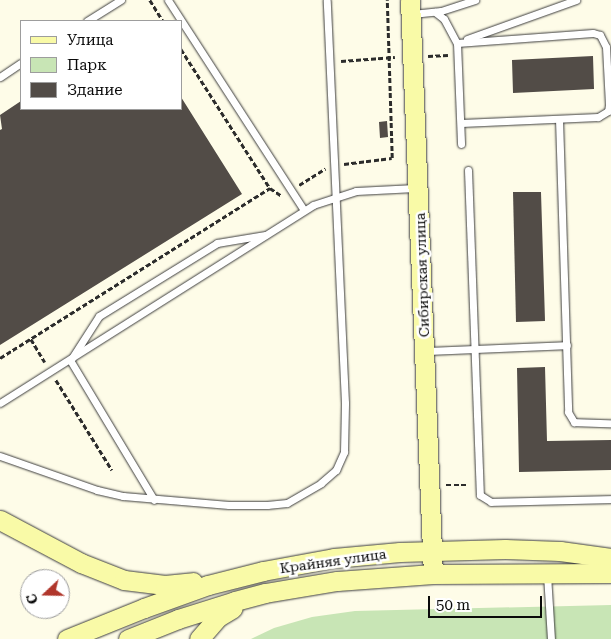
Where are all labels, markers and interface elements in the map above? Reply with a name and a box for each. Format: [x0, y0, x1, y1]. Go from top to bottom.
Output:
legend [20, 20, 182, 110]
text: Улица [67, 31, 113, 49]
text: Парк [67, 56, 107, 74]
text: Здание [67, 81, 123, 99]
street label: Сибирская улица [411, 212, 433, 338]
street label: Крайняя улица [279, 545, 387, 577]
north arrow [20, 569, 70, 619]
scale bar [431, 586, 545, 618]
text: С [23, 592, 41, 606]
text: 50 m [436, 596, 470, 614]

